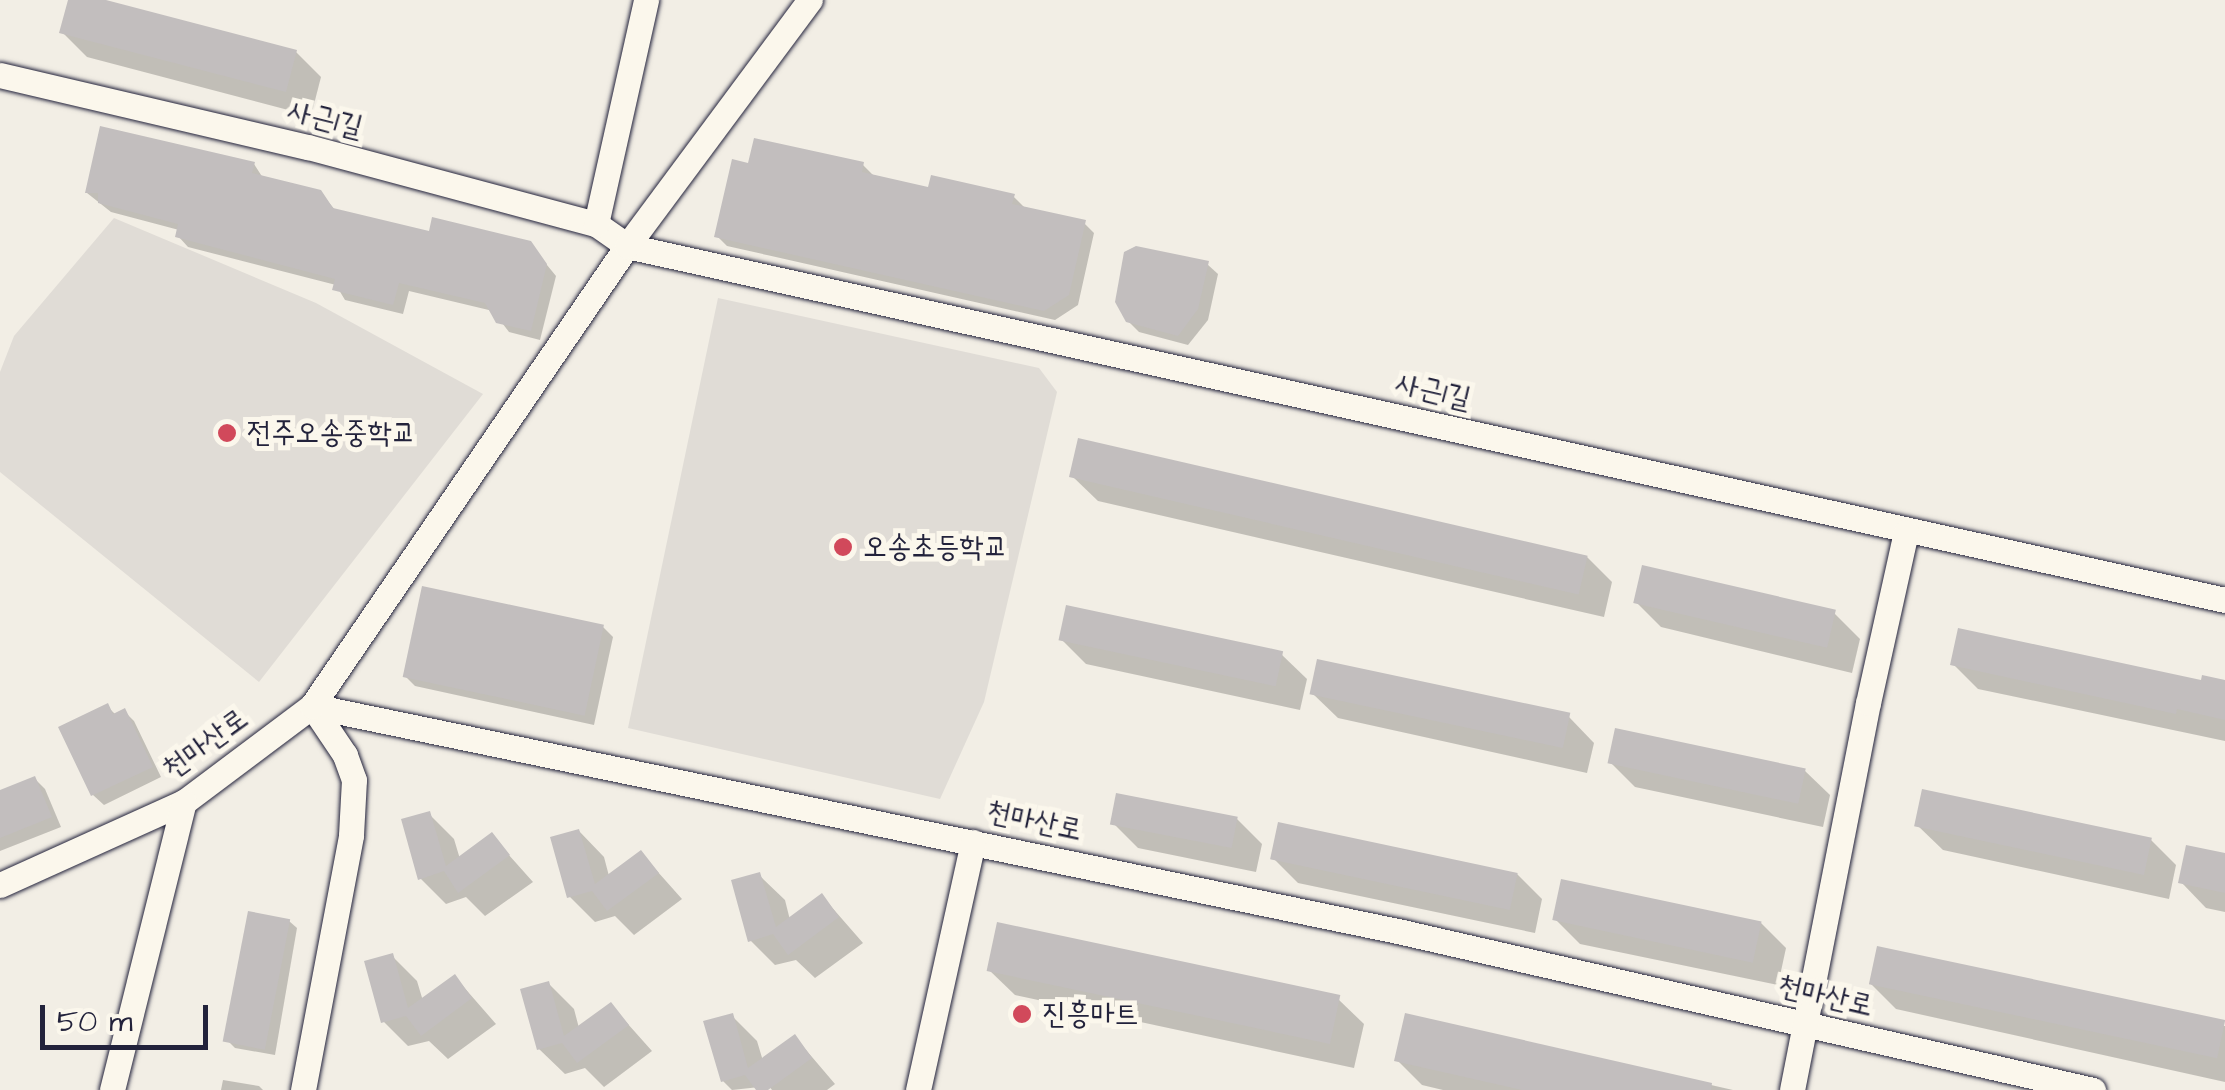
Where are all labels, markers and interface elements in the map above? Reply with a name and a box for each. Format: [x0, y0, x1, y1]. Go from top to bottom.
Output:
street label: 사근1길 [284, 92, 366, 146]
street label: 사근1길 [1392, 365, 1474, 417]
place label: 전주오송중학교 [247, 415, 416, 451]
marker: 전주오송중학교 [216, 422, 238, 444]
place label: 오송초등학교 [863, 529, 1008, 565]
marker: 오송초등학교 [832, 536, 854, 558]
street label: 천마산로 [155, 701, 255, 787]
street label: 천마산로 [983, 793, 1085, 849]
street label: 천마산로 [1774, 968, 1876, 1024]
scale bar [45, 985, 212, 1047]
place label: 진흥마트 [1042, 996, 1139, 1032]
text: 50 m [57, 1001, 133, 1043]
marker: 진흥마트 [1011, 1003, 1033, 1025]

